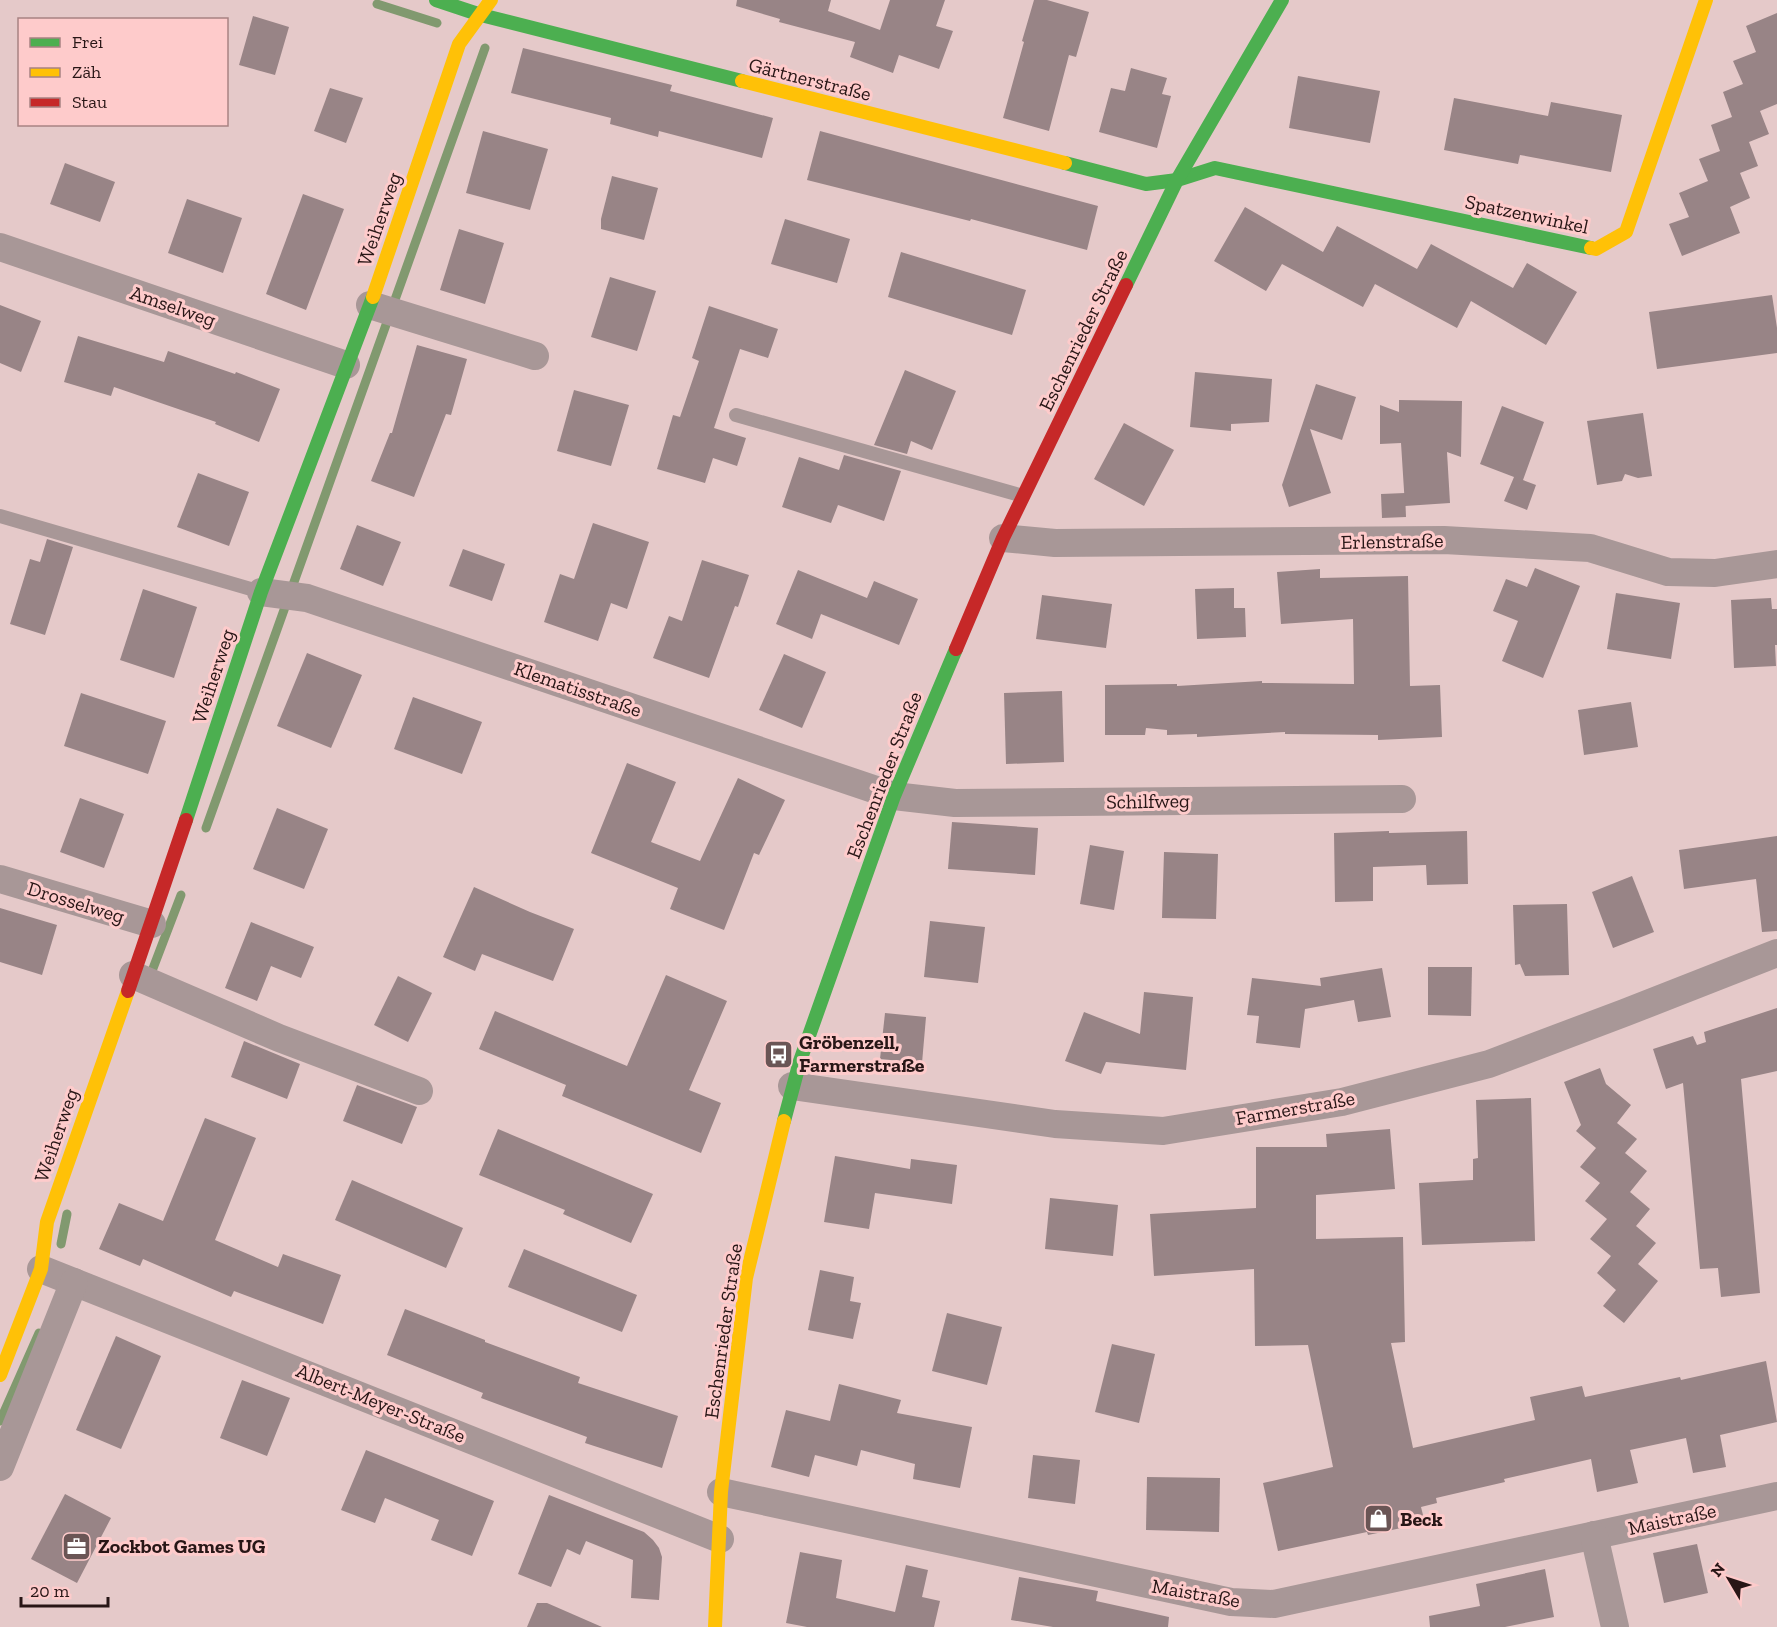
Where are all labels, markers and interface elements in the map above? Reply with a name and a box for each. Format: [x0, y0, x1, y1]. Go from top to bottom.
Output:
legend [18, 18, 228, 126]
text: Frei [72, 31, 103, 53]
street label: Gärtnerstraße [746, 52, 874, 106]
text: Zäh [72, 61, 101, 83]
text: Stau [72, 91, 107, 113]
street label: Weiherweg [352, 169, 406, 269]
street label: Spatzenwinkel [1463, 189, 1591, 239]
street label: Eschenrieder Straße [1033, 245, 1133, 415]
street label: Amselweg [127, 280, 219, 332]
street label: Erlenstraße [1340, 528, 1444, 554]
street label: Weiherweg [187, 626, 239, 726]
street label: Klematisstraße [511, 656, 645, 722]
street label: Eschenrieder Straße [841, 688, 927, 862]
street label: Schilfweg [1106, 788, 1190, 814]
street label: Drosselweg [25, 876, 127, 928]
place label: Gröbenzell, Farmerstraße [799, 1030, 925, 1077]
bus stop icon: Gröbenzell, Farmerstraße [762, 1038, 794, 1070]
street label: Weiherweg [29, 1085, 83, 1185]
street label: Farmerstraße [1233, 1086, 1357, 1130]
street label: Eschenrieder Straße [699, 1242, 747, 1420]
street label: Albert-Meyer-Straße [293, 1358, 469, 1448]
street label: Maistraße [1626, 1498, 1718, 1540]
shop icon: Beck [1363, 1503, 1395, 1535]
place label: Beck [1400, 1507, 1443, 1531]
office icon: Zockbot Games UG [61, 1530, 93, 1562]
place label: Zockbot Games UG [98, 1534, 266, 1558]
north arrow [1699, 1549, 1759, 1609]
text: N [1707, 1559, 1729, 1581]
scale bar [21, 1570, 108, 1608]
street label: Maistraße [1150, 1573, 1242, 1613]
text: 20 m [30, 1580, 70, 1602]

